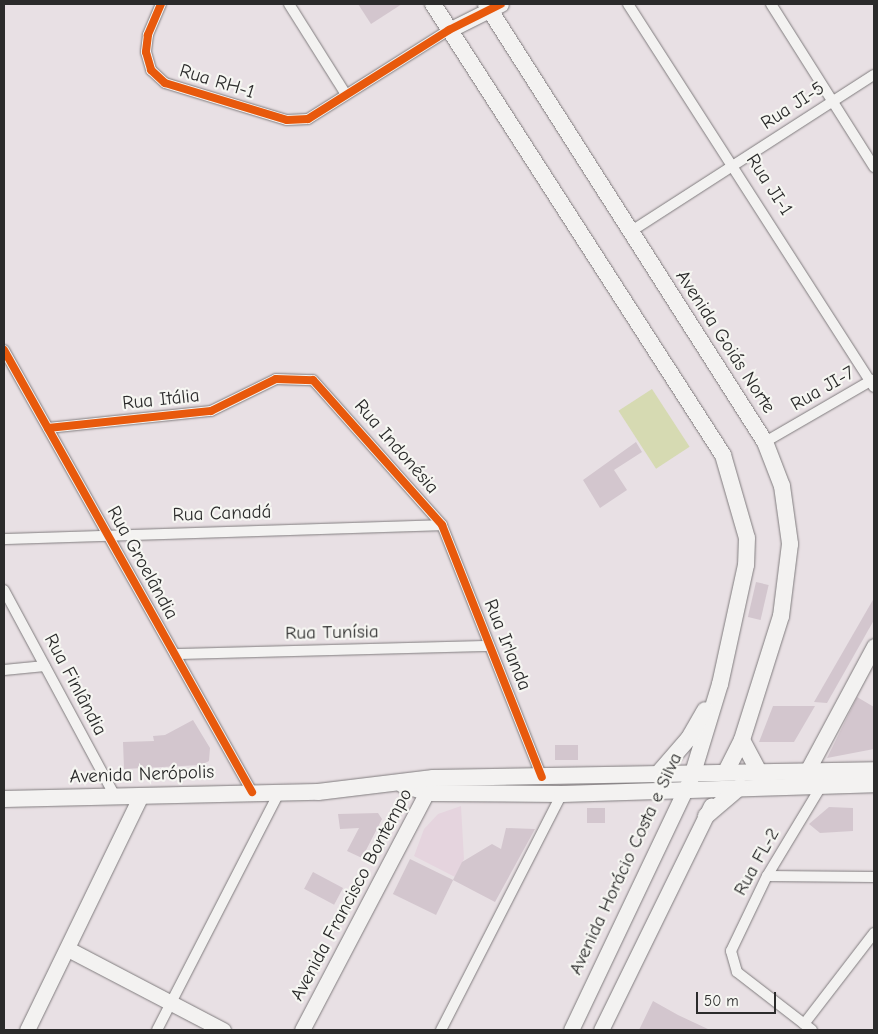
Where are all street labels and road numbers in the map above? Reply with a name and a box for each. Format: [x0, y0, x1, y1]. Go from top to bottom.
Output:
street label: Rua RH-1 [177, 60, 257, 104]
street label: Rua JI-5 [757, 77, 829, 135]
street label: Rua JI-1 [741, 150, 797, 220]
street label: Avenida Goiás Norte [670, 266, 780, 418]
street label: Rua JI-7 [787, 362, 859, 416]
street label: Rua Itália [121, 385, 201, 415]
street label: Rua Indonésia [349, 395, 443, 499]
street label: Rua Canadá [172, 501, 272, 527]
street label: Rua Groelândia [101, 502, 183, 624]
street label: Rua Irlanda [478, 596, 536, 694]
street label: Rua Tunísia [285, 621, 379, 645]
street label: Rua Finlândia [39, 630, 111, 740]
street label: Avenida Horácio Costa e Silva [564, 749, 688, 979]
street label: Avenida Nerópolis [69, 761, 215, 789]
street label: Avenida Francisco Bontempo [286, 785, 418, 1005]
street label: Rua FL-2 [729, 824, 785, 900]

